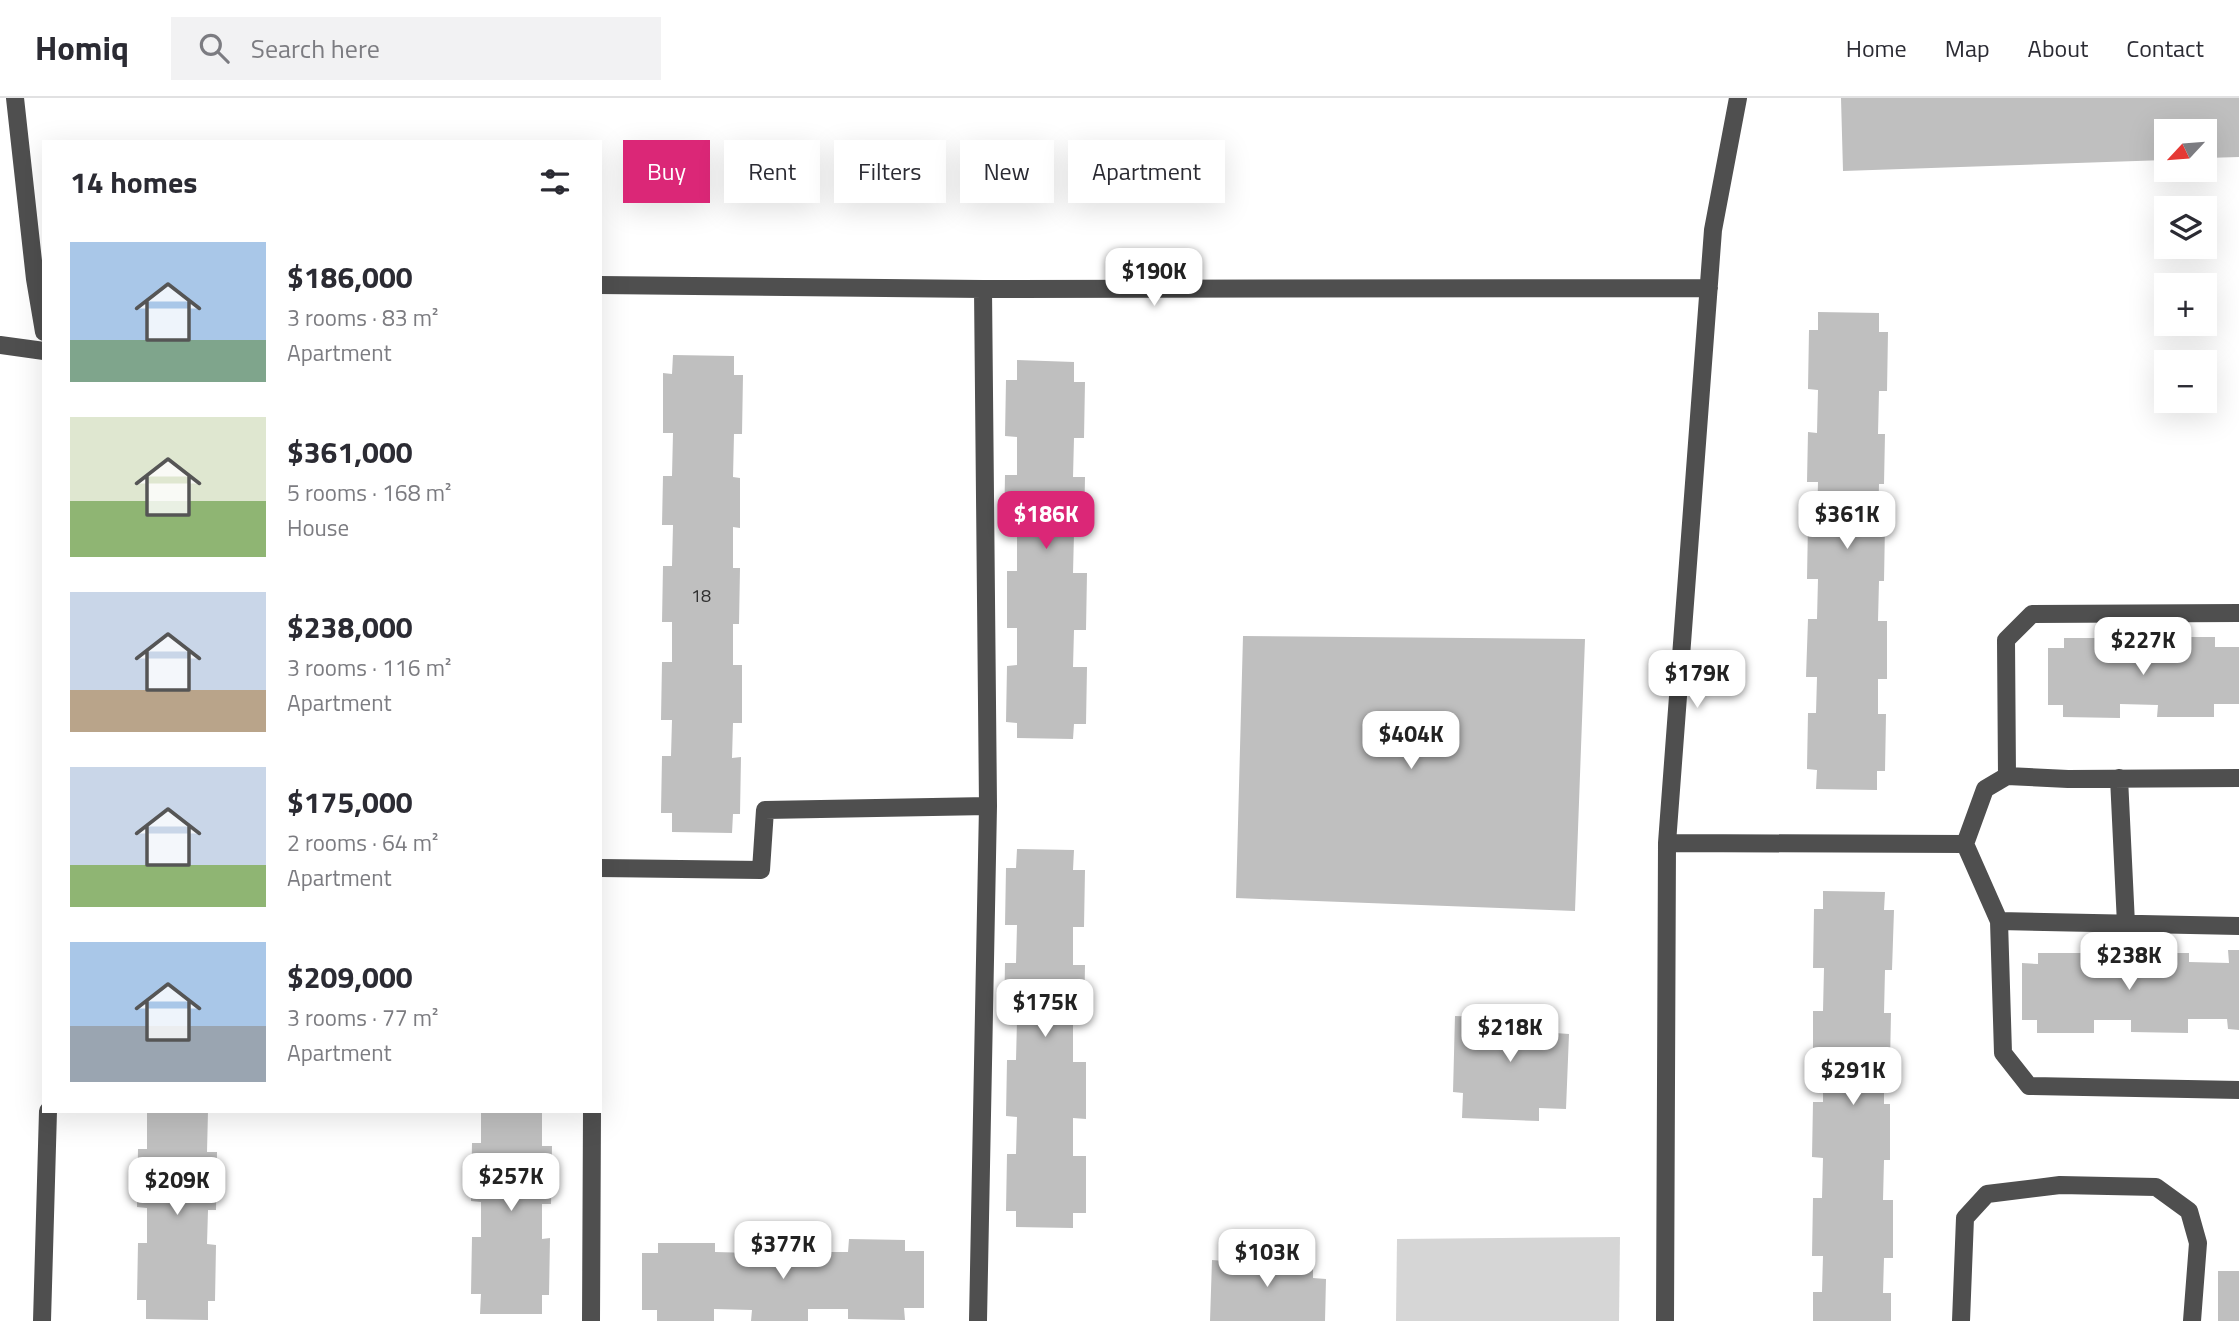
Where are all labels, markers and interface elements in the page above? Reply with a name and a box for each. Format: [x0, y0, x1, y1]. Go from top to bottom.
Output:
search box [171, 17, 661, 80]
text: Homiq [35, 23, 129, 73]
icon: search [195, 29, 233, 67]
text: Search here [251, 29, 380, 68]
text: Home [1846, 30, 1907, 66]
text: Map [1945, 30, 1990, 66]
text: About [2028, 30, 2088, 66]
text: Contact [2126, 30, 2204, 66]
north arrow [2154, 119, 2217, 182]
map controls [2154, 119, 2217, 413]
chip: Buy [623, 140, 710, 203]
chip: Rent [724, 140, 820, 203]
chip: Filters [834, 140, 946, 203]
chip: New [960, 140, 1054, 203]
chip: Apartment [1068, 140, 1225, 203]
text: 14 homes [70, 159, 197, 205]
icon: filters [536, 163, 574, 201]
button: layers [2154, 196, 2217, 259]
pin: $190K [1105, 248, 1203, 308]
text: $190K [1121, 253, 1187, 288]
text: $186,000 [287, 254, 413, 300]
icon: home [126, 270, 210, 354]
button: + [2154, 273, 2217, 336]
text: 3 rooms · 83 m² [287, 300, 438, 335]
text: Apartment [287, 335, 392, 370]
button: − [2154, 350, 2217, 413]
text: $361,000 [287, 429, 413, 475]
icon: home [126, 445, 210, 529]
text: 5 rooms · 168 m² [287, 475, 451, 510]
pin: $186K [997, 491, 1095, 551]
pin: $361K [1798, 491, 1896, 551]
text: $186K [1013, 496, 1079, 531]
text: $361K [1814, 496, 1880, 531]
text: House [287, 510, 349, 545]
house number: 18 [691, 582, 711, 609]
text: $238,000 [287, 604, 413, 650]
pin: $227K [2094, 618, 2192, 677]
icon: home [126, 620, 210, 704]
text: $227K [2110, 622, 2176, 657]
text: 3 rooms · 116 m² [287, 650, 451, 685]
pin: $179K [1648, 650, 1746, 710]
text: $179K [1664, 655, 1730, 690]
text: Apartment [287, 685, 392, 720]
pin: $404K [1362, 712, 1460, 771]
text: $404K [1378, 716, 1444, 751]
text: $175,000 [287, 779, 413, 825]
icon: home [126, 795, 210, 879]
text: 2 rooms · 64 m² [287, 825, 438, 860]
text: Apartment [287, 860, 392, 895]
pin: $238K [2080, 932, 2178, 992]
text: $238K [2096, 937, 2162, 972]
text: $209,000 [287, 954, 413, 1000]
icon: home [126, 970, 210, 1054]
pin: $175K [996, 979, 1094, 1039]
text: $175K [1012, 984, 1078, 1019]
text: 3 rooms · 77 m² [287, 1000, 438, 1035]
pin: $218K [1461, 1004, 1559, 1064]
text: $218K [1477, 1009, 1543, 1044]
text: Apartment [287, 1035, 392, 1070]
pin: $291K [1804, 1048, 1902, 1107]
text: $291K [1820, 1052, 1886, 1087]
pin: $257K [462, 1154, 560, 1213]
pin: $209K [128, 1158, 226, 1217]
text: $257K [478, 1158, 544, 1193]
text: $209K [144, 1162, 210, 1197]
pin: $377K [734, 1222, 832, 1281]
text: $377K [750, 1226, 816, 1261]
pin: $103K [1218, 1230, 1316, 1289]
text: $103K [1234, 1234, 1300, 1269]

